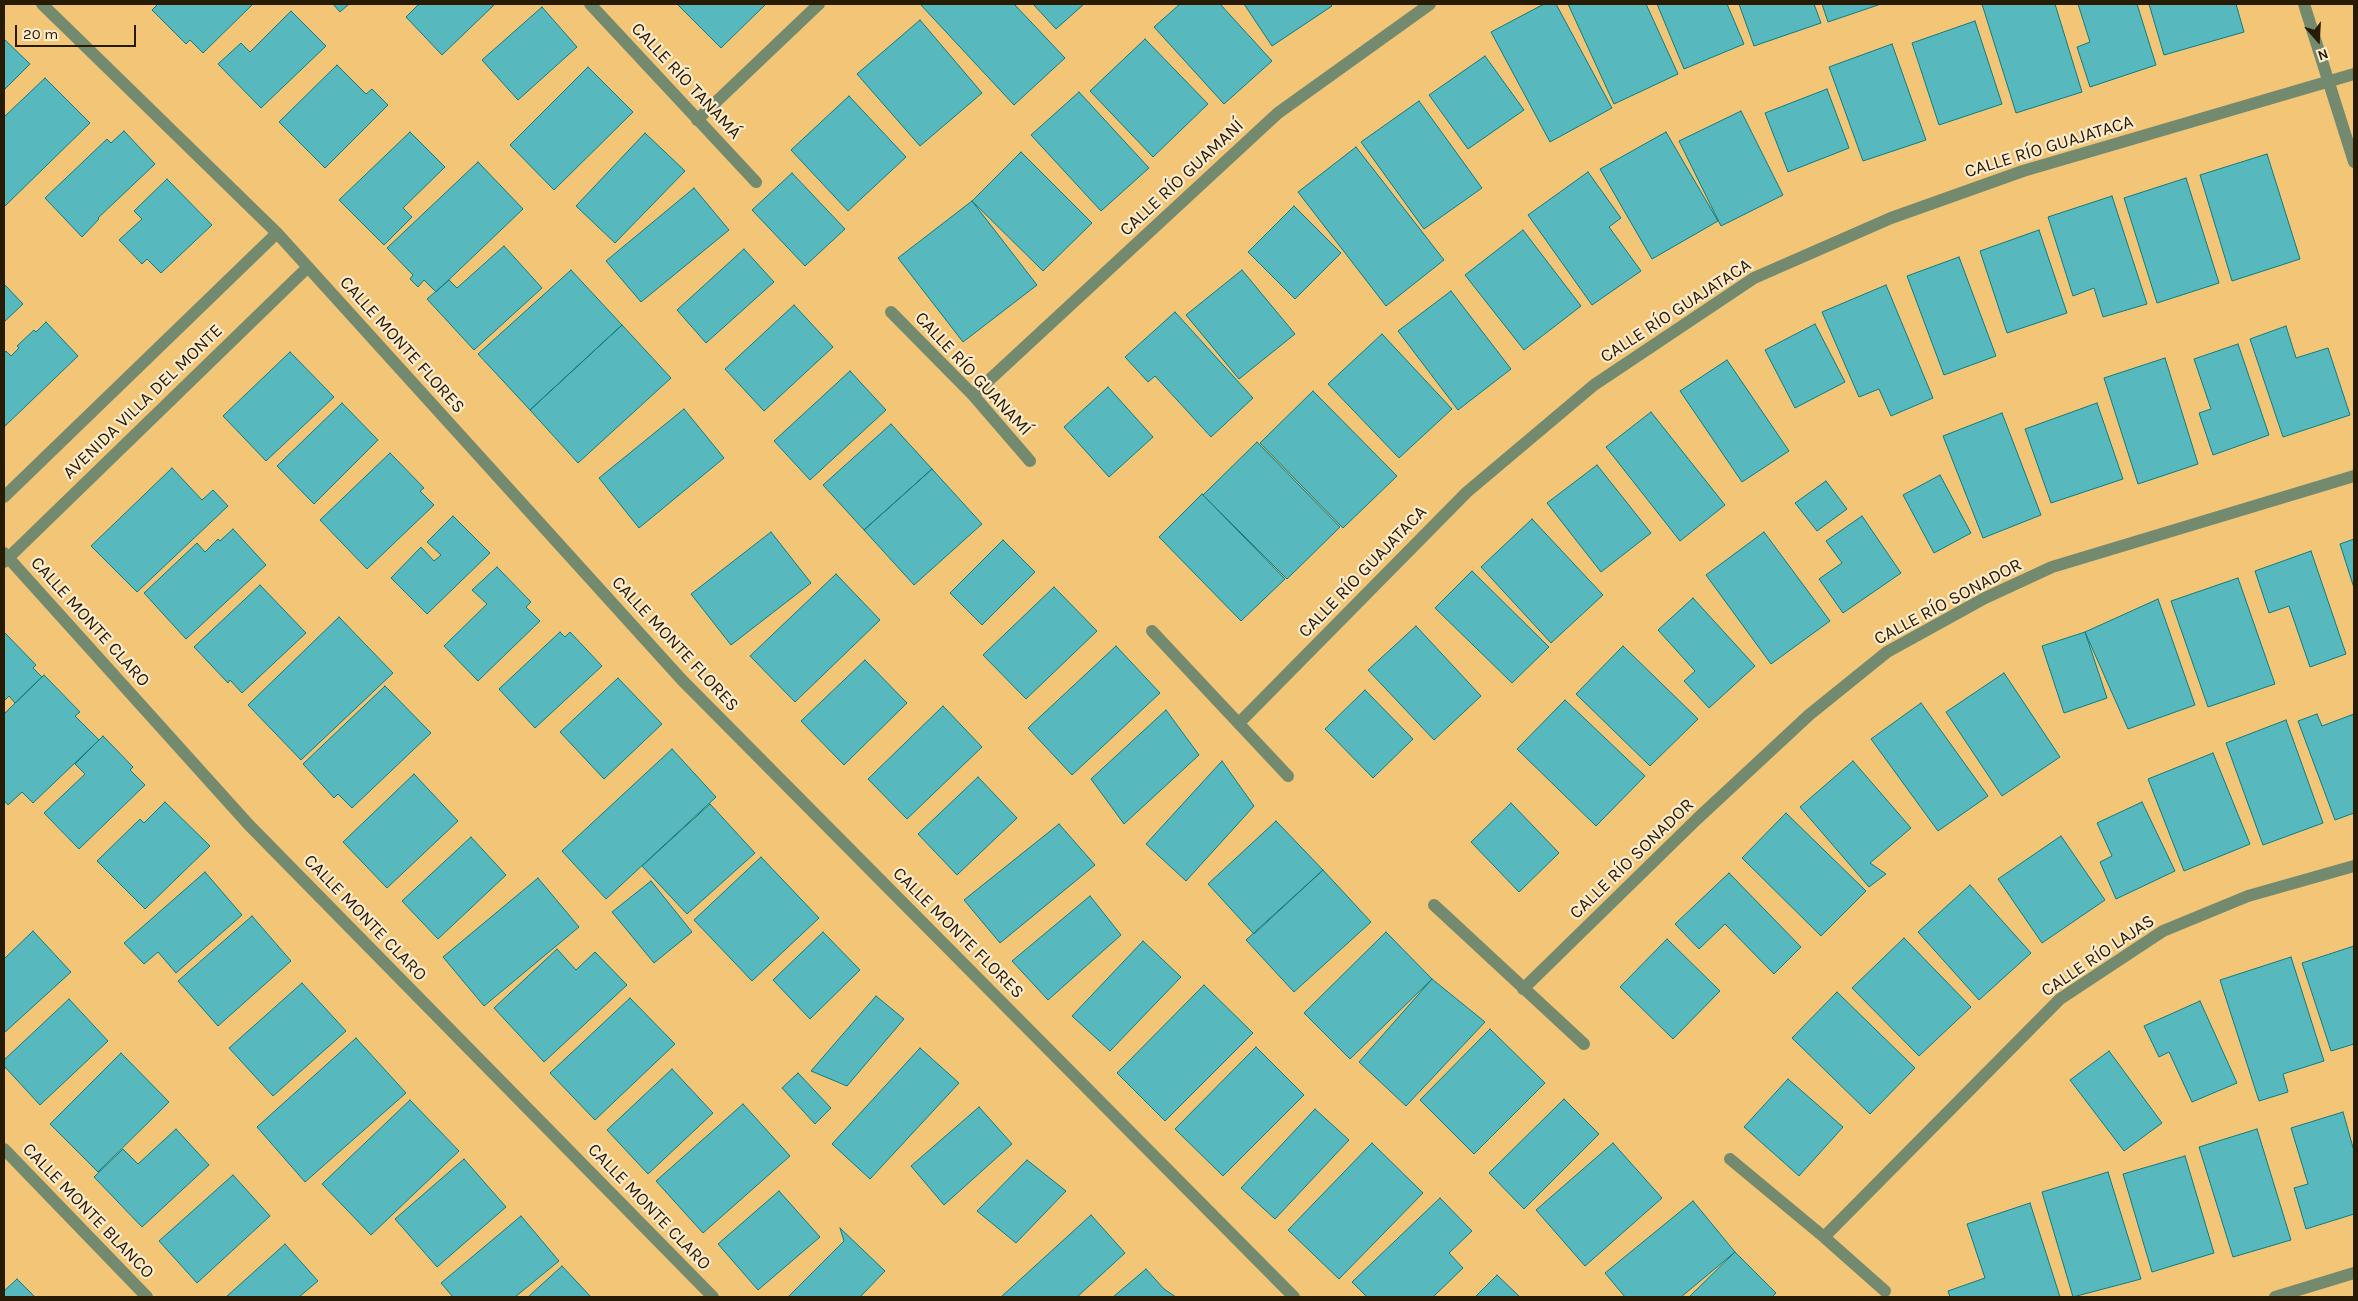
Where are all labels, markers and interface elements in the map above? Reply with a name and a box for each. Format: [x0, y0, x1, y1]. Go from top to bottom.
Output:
scale bar [18, 15, 139, 47]
north arrow [2293, 15, 2343, 65]
street label: CALLE RÍO TANAMÁ [626, 18, 746, 144]
text: 20 m [23, 25, 58, 43]
text: N [2316, 45, 2331, 64]
street label: CALLE RÍO GUAJATACA [1962, 111, 2136, 183]
street label: CALLE RÍO GUAMANÍ [1116, 115, 1248, 241]
street label: CALLE RÍO GUAJATACA [1597, 254, 1755, 368]
street label: CALLE MONTE FLORES [335, 272, 469, 418]
street label: CALLE RÍO GUANAMÍ [910, 308, 1036, 440]
street label: AVENIDA VILLA DEL MONTE [59, 320, 227, 484]
street label: CALLE RÍO GUAJATACA [1294, 502, 1432, 642]
street label: CALLE MONTE CLARO [26, 552, 154, 692]
street label: CALLE RÍO SONADOR [1870, 554, 2026, 650]
street label: CALLE MONTE FLORES [607, 572, 743, 716]
street label: CALLE RÍO SONADOR [1565, 794, 1699, 924]
street label: CALLE MONTE CLARO [299, 850, 431, 986]
street label: CALLE MONTE FLORES [888, 863, 1028, 1003]
street label: CALLE RÍO LAJAS [2037, 910, 2159, 1002]
street label: CALLE MONTE BLANCO [18, 1139, 158, 1283]
street label: CALLE MONTE CLARO [583, 1139, 715, 1275]

